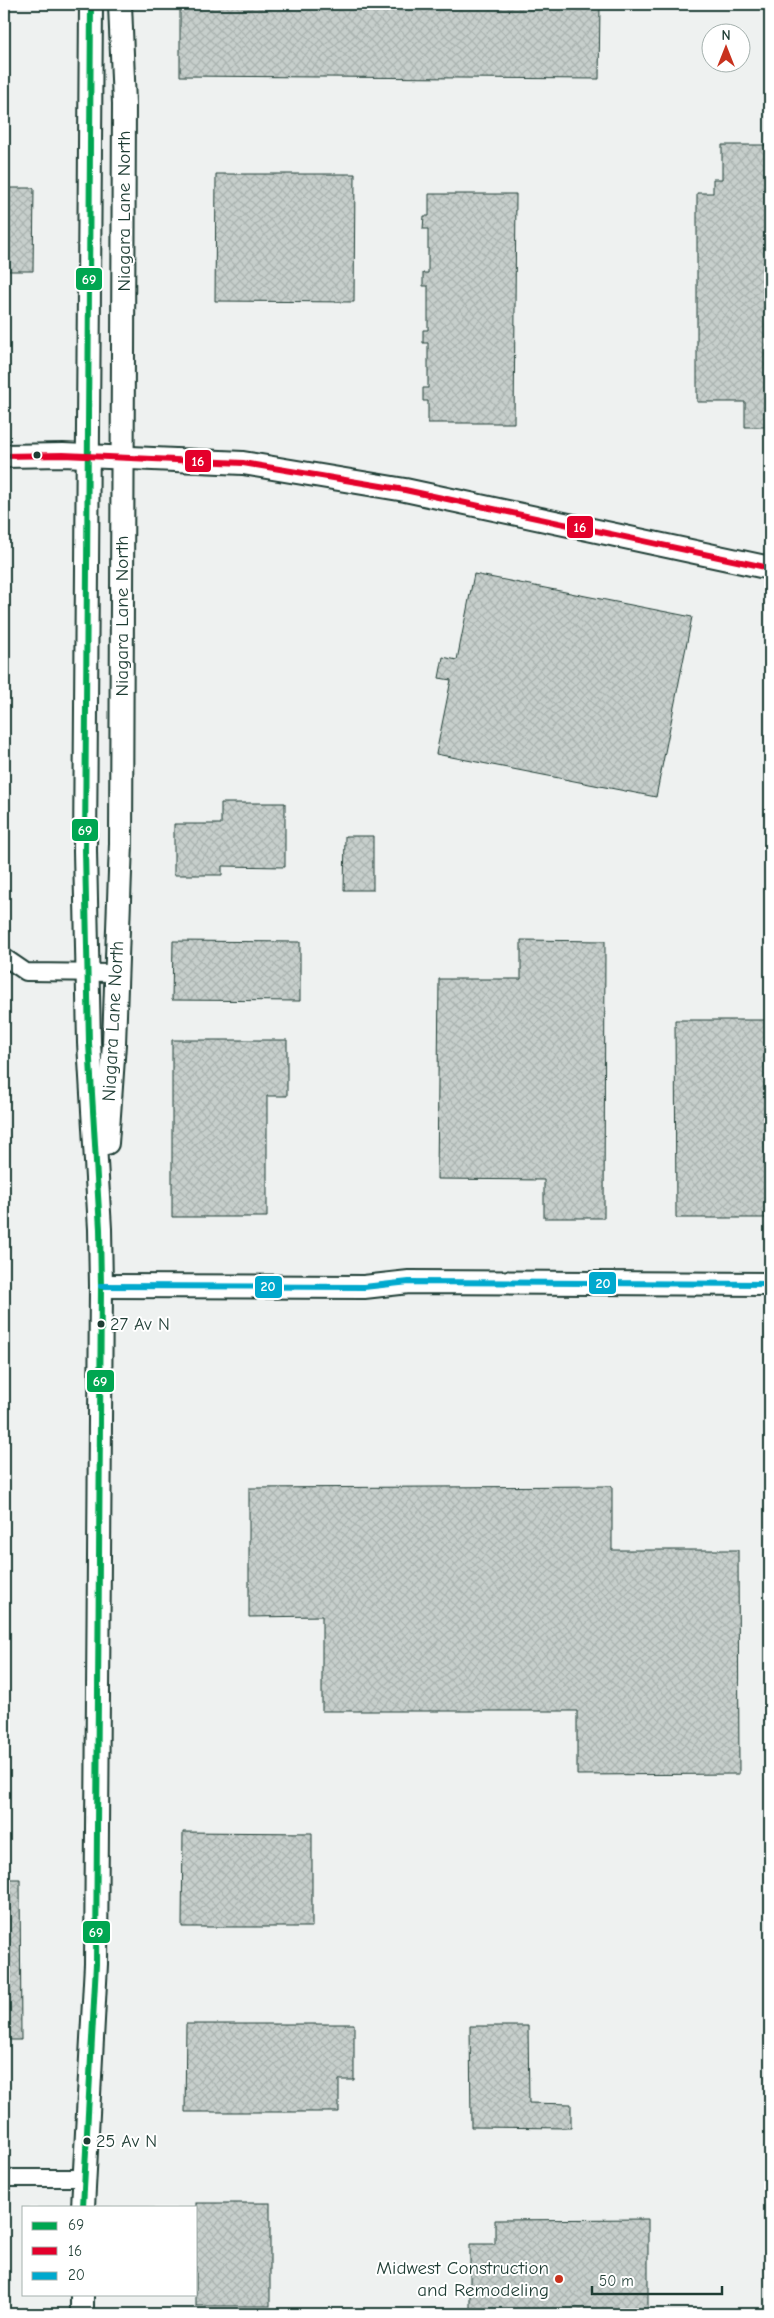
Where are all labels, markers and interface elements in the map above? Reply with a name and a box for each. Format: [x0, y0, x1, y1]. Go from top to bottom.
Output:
north arrow [702, 22, 752, 72]
text: N [721, 27, 731, 44]
street label: Niagara Lane North [113, 131, 135, 291]
line badge: 69 [75, 267, 103, 291]
text: 69 [82, 271, 96, 288]
line badge: 16 [184, 449, 212, 473]
unlabelled marker [32, 450, 42, 460]
text: 16 [192, 453, 204, 470]
line badge: 16 [566, 515, 594, 539]
text: 16 [574, 519, 586, 536]
street label: Niagara Lane North [111, 536, 133, 696]
line badge: 69 [71, 818, 99, 842]
text: 69 [78, 822, 92, 839]
street label: Niagara Lane North [98, 940, 128, 1102]
line badge: 20 [588, 1271, 617, 1295]
line badge: 20 [254, 1275, 283, 1299]
text: 20 [596, 1275, 610, 1292]
text: 20 [261, 1278, 275, 1295]
place label: 27 Av N [110, 1314, 170, 1335]
marker: 27 Av N [96, 1319, 106, 1329]
line badge: 69 [86, 1369, 115, 1393]
text: 69 [93, 1373, 107, 1390]
line badge: 69 [82, 1920, 111, 1944]
text: 69 [89, 1924, 103, 1941]
place label: 25 Av N [96, 2131, 157, 2152]
marker: 25 Av N [82, 2136, 92, 2146]
legend [22, 2206, 198, 2296]
text: 69 [68, 2216, 84, 2234]
text: 16 [68, 2242, 82, 2260]
place label: Midwest Construction and Remodeling [376, 2257, 549, 2301]
scale bar [592, 2263, 722, 2295]
text: 20 [68, 2266, 85, 2284]
text: 50 m [599, 2272, 634, 2290]
marker: Midwest Construction and Remodeling [553, 2273, 565, 2285]

